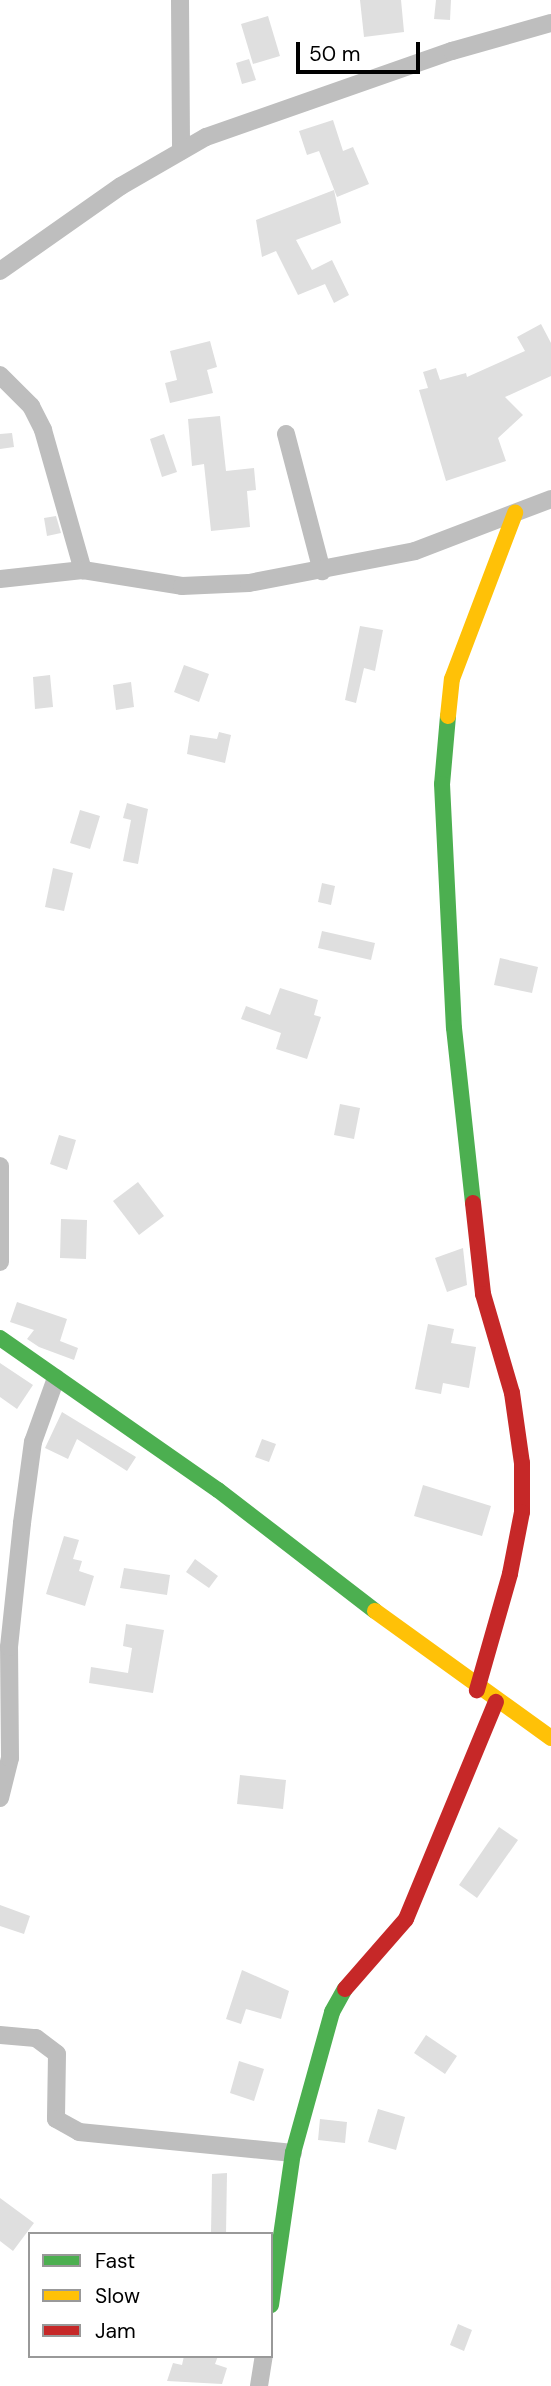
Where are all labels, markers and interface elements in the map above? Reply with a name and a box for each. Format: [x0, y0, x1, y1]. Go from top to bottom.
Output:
scale bar [299, 28, 423, 72]
text: 50 m [309, 40, 360, 68]
legend [28, 2232, 273, 2358]
text: Fast [95, 2247, 135, 2275]
text: Slow [95, 2282, 140, 2310]
text: Jam [95, 2317, 136, 2345]

